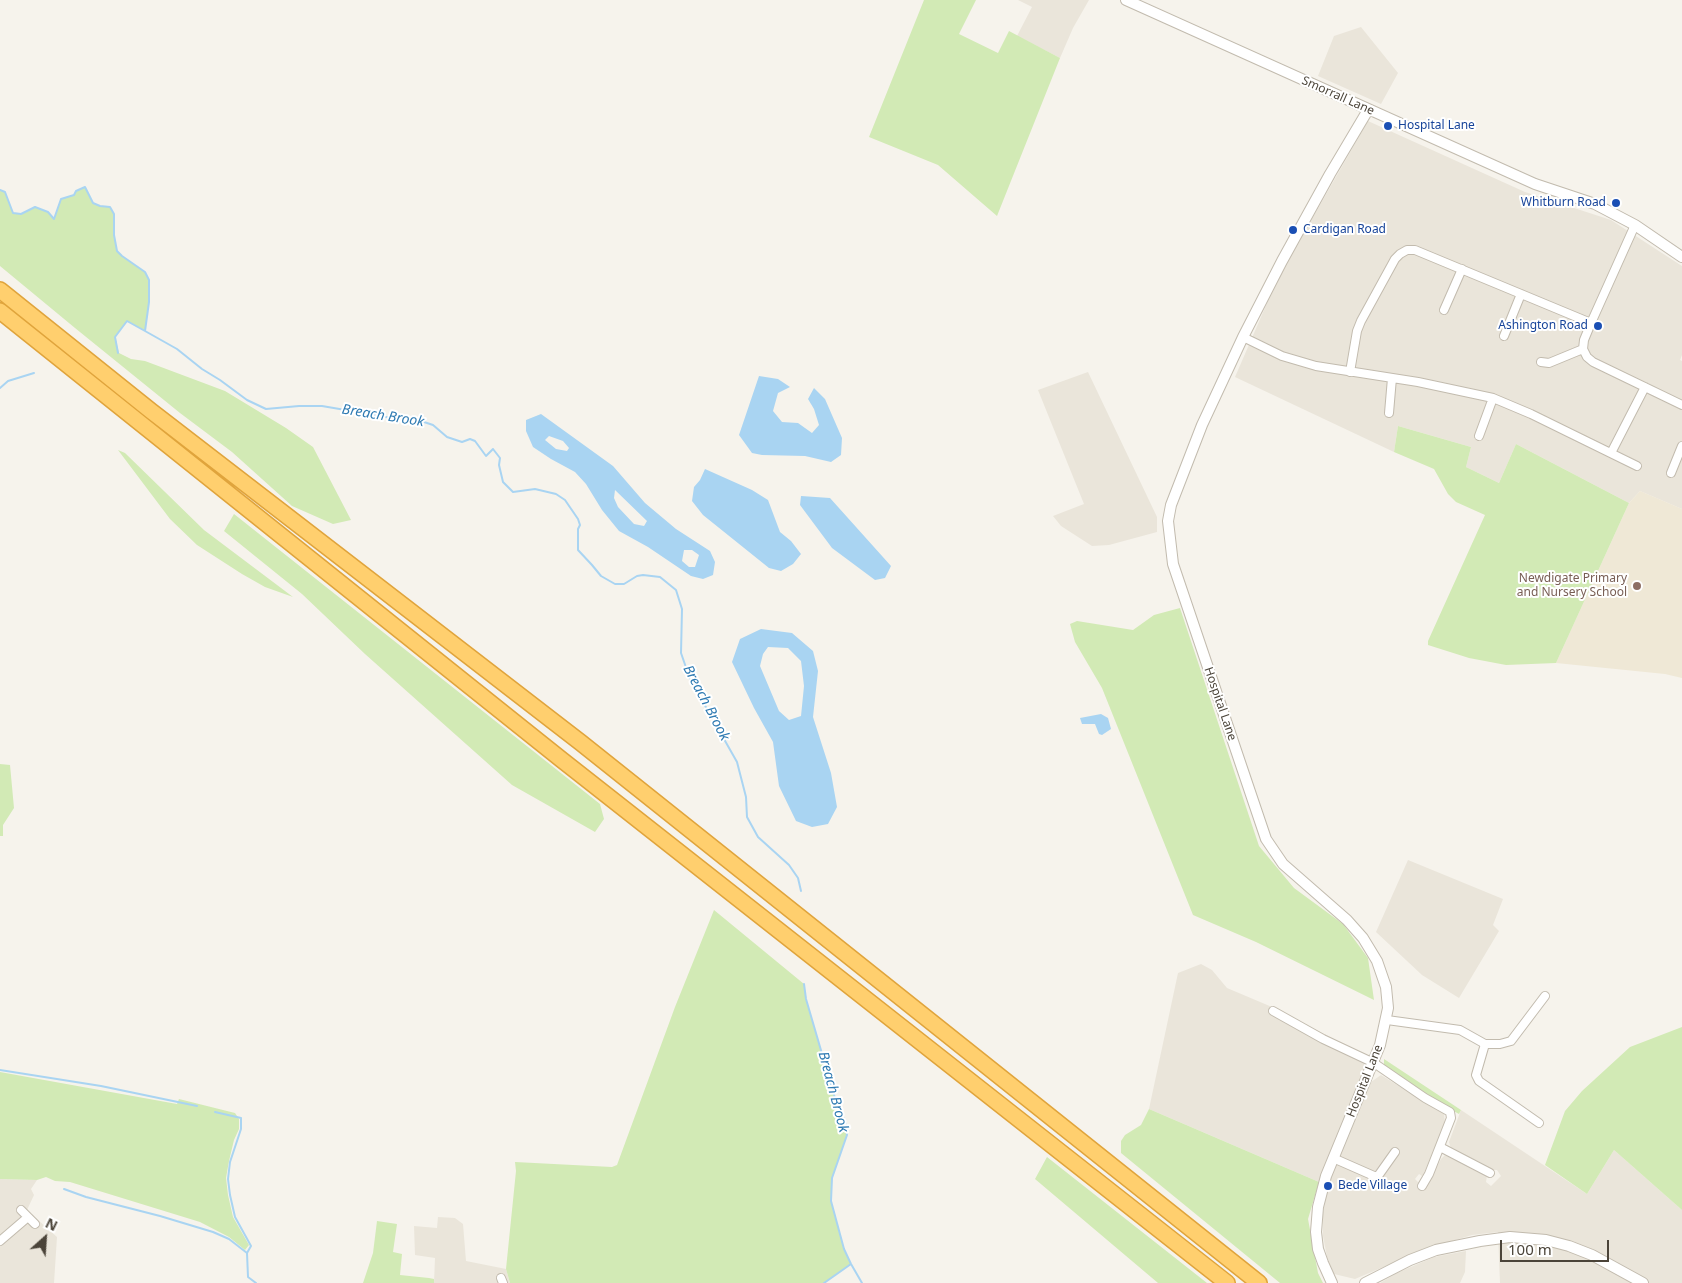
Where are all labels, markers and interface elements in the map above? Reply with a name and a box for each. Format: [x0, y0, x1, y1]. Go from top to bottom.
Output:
street label: Smorrall Lane [1299, 74, 1377, 118]
place label: Hospital Lane [1398, 119, 1475, 133]
marker: Hospital Lane [1382, 120, 1394, 132]
place label: Whitburn Road [1521, 196, 1606, 210]
marker: Whitburn Road [1610, 197, 1622, 209]
place label: Cardigan Road [1303, 223, 1386, 237]
marker: Cardigan Road [1287, 224, 1299, 236]
place label: Ashington Road [1498, 319, 1588, 333]
marker: Ashington Road [1592, 320, 1604, 332]
water label: Breach Brook [341, 401, 425, 431]
place label: Newdigate Primary and Nursery School [1517, 572, 1627, 600]
marker: Newdigate Primary and Nursery School [1631, 580, 1643, 592]
water label: Breach Brook [679, 662, 733, 744]
street label: Hospital Lane [1201, 665, 1239, 743]
street label: Hospital Lane [1344, 1043, 1386, 1119]
water label: Breach Brook [814, 1050, 852, 1134]
place label: Bede Village [1338, 1179, 1407, 1193]
marker: Bede Village [1322, 1180, 1334, 1192]
north arrow [20, 1213, 70, 1263]
text: N [43, 1213, 61, 1235]
scale bar [1502, 1230, 1611, 1262]
text: 100 m [1508, 1239, 1552, 1259]

